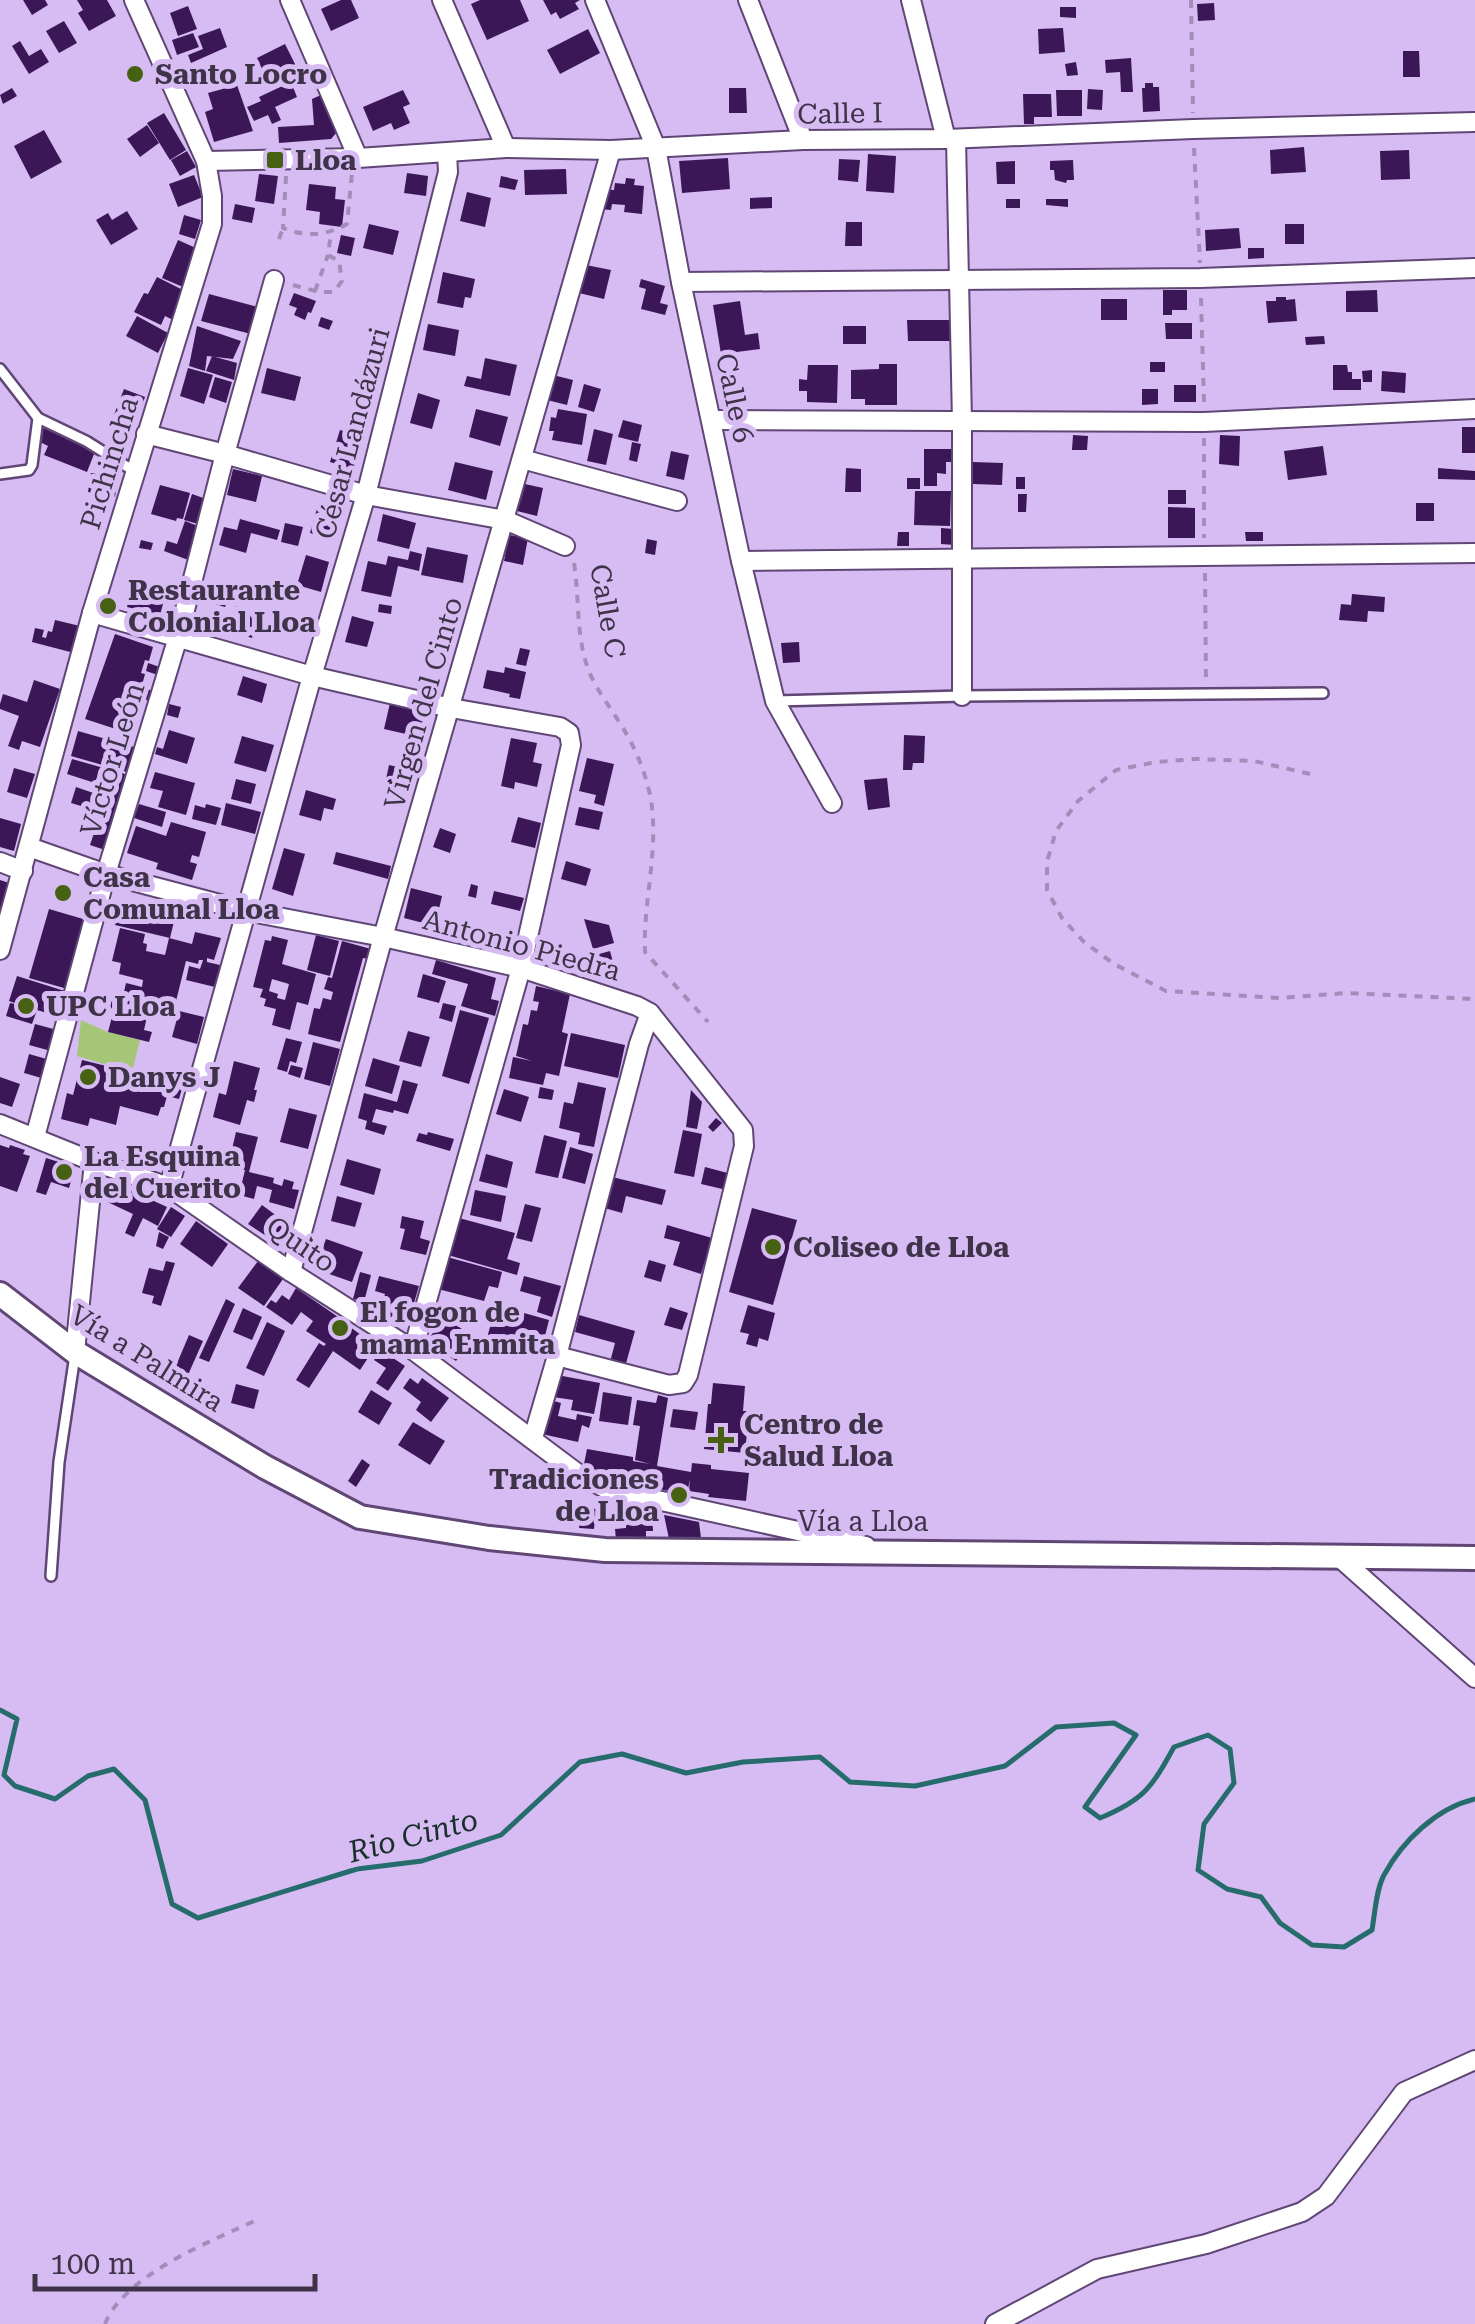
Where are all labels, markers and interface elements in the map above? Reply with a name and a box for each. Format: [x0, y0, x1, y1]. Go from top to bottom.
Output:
place label: Santo Locro [155, 58, 327, 91]
marker: Santo Locro [124, 63, 146, 85]
street label: Calle I [797, 96, 883, 131]
place label: Lloa [295, 144, 357, 177]
marker: Lloa [264, 149, 286, 171]
street label: César Landázuri [308, 324, 397, 542]
street label: Calle 6 [709, 350, 760, 446]
street label: Pichincha [74, 393, 145, 533]
street label: Calle C [583, 561, 632, 661]
place label: Restaurante Colonial Lloa [128, 574, 316, 639]
street label: Virgen del Cinto [377, 593, 469, 813]
marker: Restaurante Colonial Lloa [97, 595, 119, 617]
street label: Víctor León [74, 679, 151, 840]
place label: Casa Comunal Lloa [83, 861, 280, 926]
marker: Casa Comunal Lloa [52, 882, 74, 904]
street label: Antonio Piedra [419, 903, 624, 988]
place label: UPC Lloa [46, 990, 176, 1023]
marker: UPC Lloa [15, 995, 37, 1017]
place label: Danys J [108, 1061, 220, 1094]
marker: Danys J [77, 1066, 99, 1088]
place label: La Esquina del Cuerito [84, 1140, 241, 1205]
marker: La Esquina del Cuerito [53, 1161, 75, 1183]
street label: Quito [260, 1209, 341, 1279]
place label: Coliseo de Lloa [793, 1231, 1010, 1264]
marker: Coliseo de Lloa [762, 1236, 784, 1258]
place label: El fogon de mama Enmita [360, 1296, 556, 1361]
street label: Vía a Palmira [64, 1298, 230, 1419]
marker: El fogon de mama Enmita [329, 1317, 351, 1339]
place label: Centro de Salud Lloa [744, 1408, 894, 1473]
marker: Centro de Salud Lloa [708, 1427, 734, 1453]
place label: Tradiciones de Lloa [489, 1463, 660, 1528]
marker: Tradiciones de Lloa [668, 1484, 690, 1506]
street label: Vía a Lloa [797, 1505, 929, 1538]
water label: Rio Cinto [343, 1801, 481, 1870]
scale bar [35, 2229, 315, 2291]
text: 100 m [50, 2246, 135, 2281]

